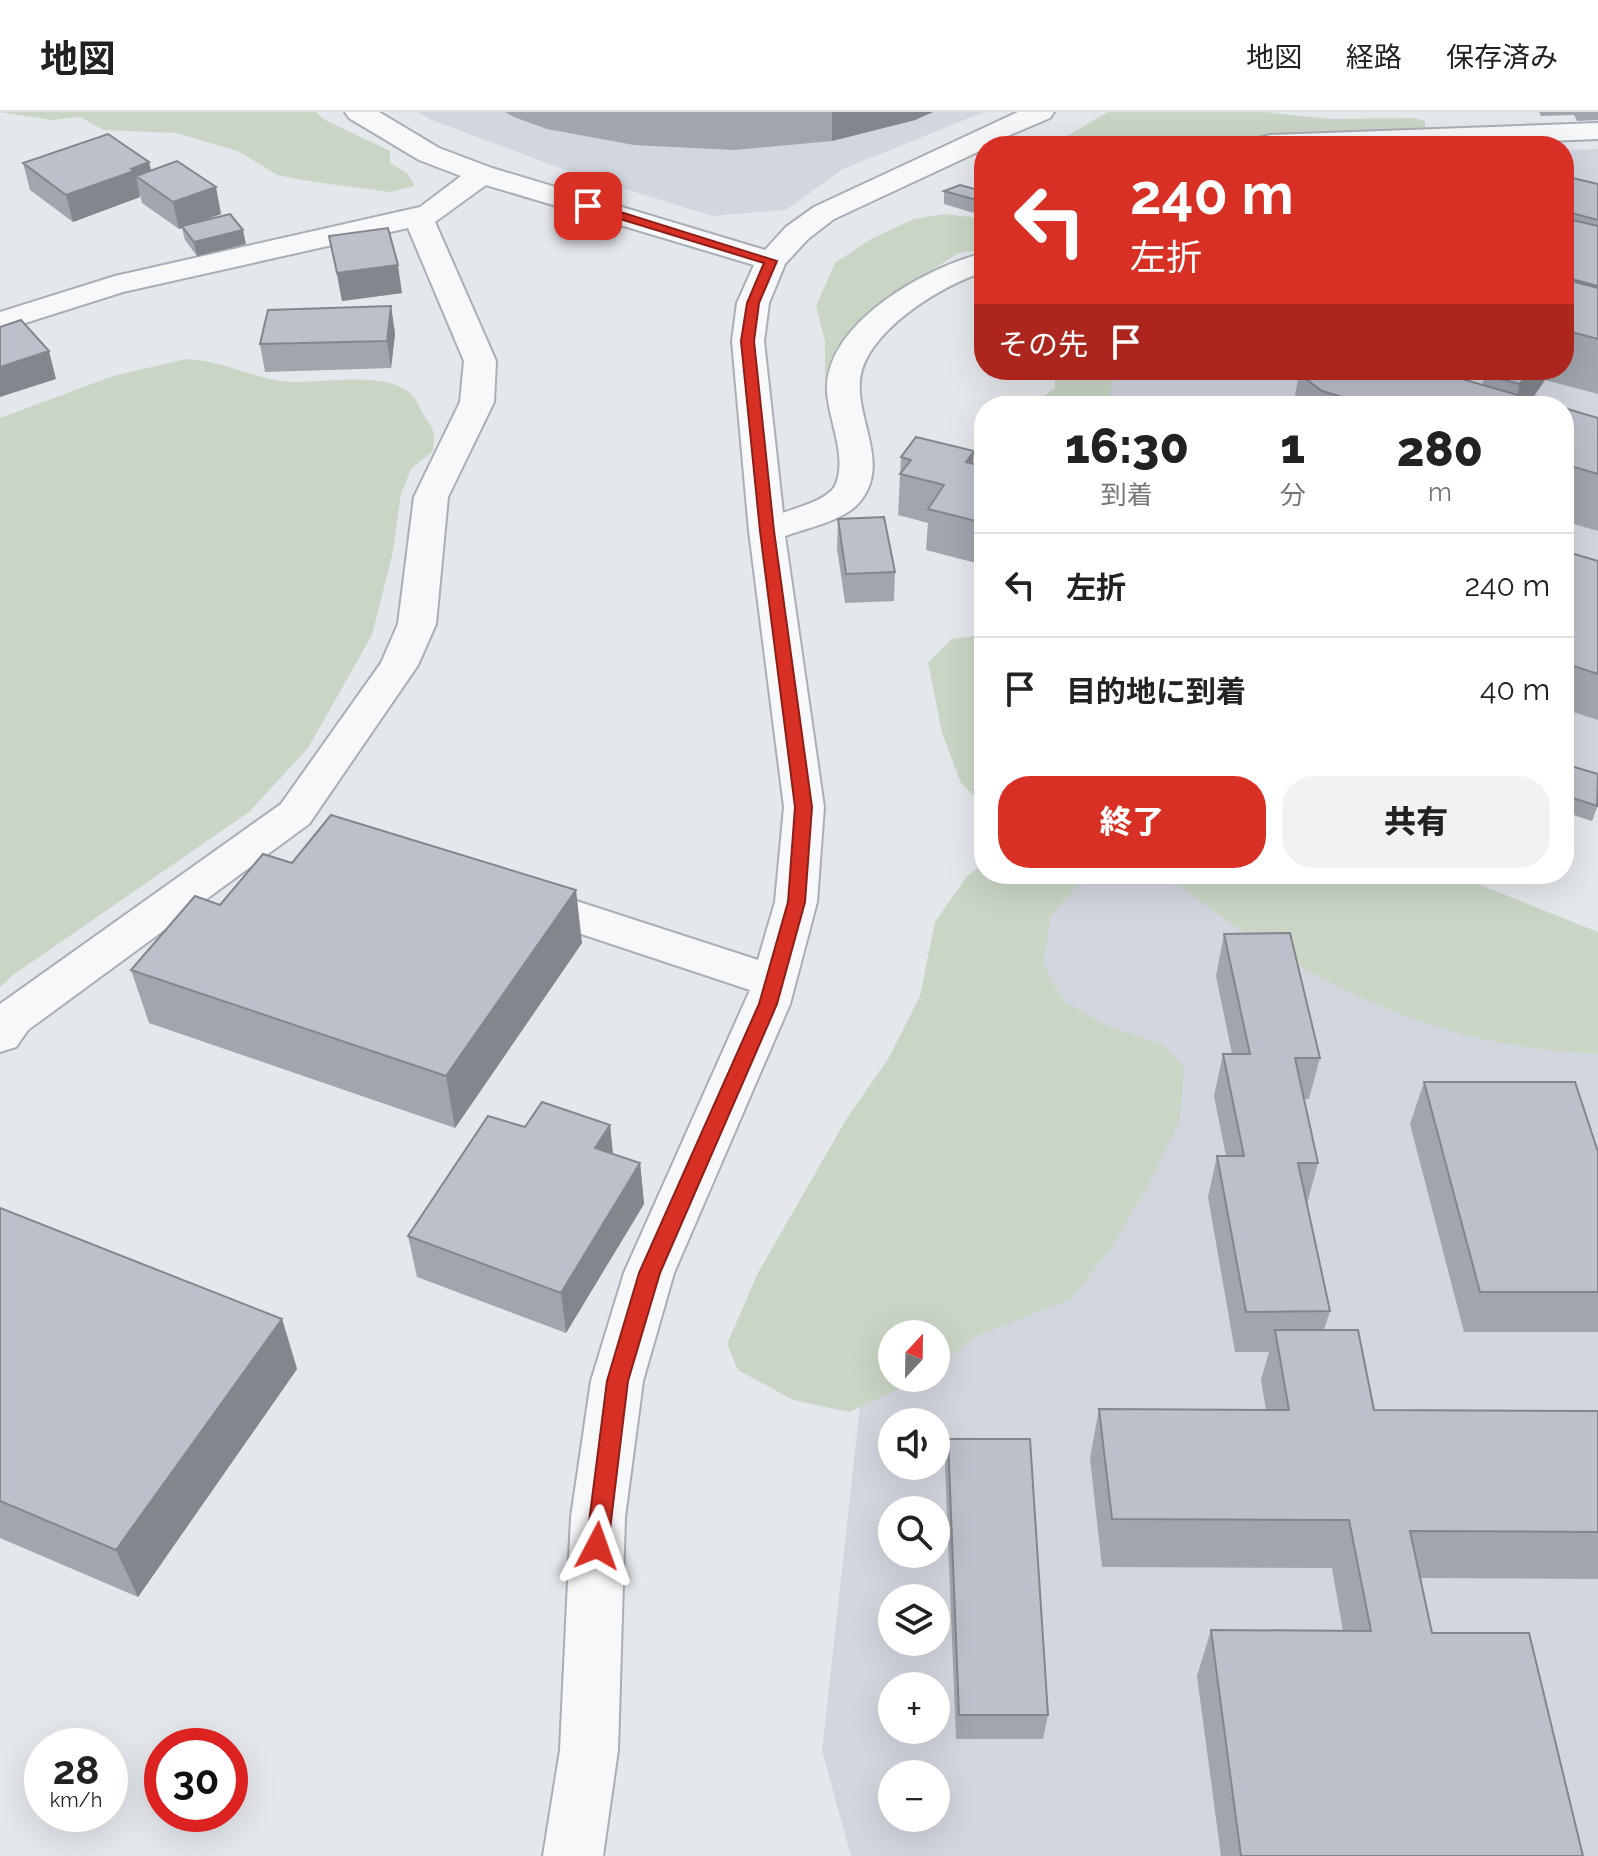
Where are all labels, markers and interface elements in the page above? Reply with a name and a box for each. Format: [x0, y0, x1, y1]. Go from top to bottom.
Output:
text: 地図 [40, 36, 116, 81]
text: 地図 [1246, 41, 1302, 74]
text: 経路 [1346, 41, 1402, 74]
text: 保存済み [1446, 41, 1558, 74]
text: 240 m [1130, 161, 1294, 227]
icon: left [998, 168, 1102, 272]
pin [554, 172, 622, 240]
icon: arrive [566, 184, 610, 228]
text: 左折 [1130, 236, 1202, 278]
icon: arrive [1104, 320, 1148, 364]
text: その先 [998, 327, 1088, 362]
text: 16:30 [1065, 418, 1189, 474]
text: 1 [1280, 418, 1305, 474]
text: 280 [1397, 421, 1483, 477]
text: m [1428, 477, 1452, 507]
text: 到着 [1101, 480, 1153, 510]
text: 分 [1280, 480, 1306, 510]
icon: left [998, 563, 1042, 607]
text: 240 m [1464, 568, 1550, 603]
text: 左折 [1066, 570, 1126, 605]
icon: arrive [998, 667, 1042, 711]
text: 40 m [1480, 672, 1550, 707]
text: 目的地に到着 [1066, 674, 1246, 709]
button: 終了 [998, 776, 1266, 868]
button: 共有 [1282, 776, 1550, 868]
north arrow [878, 1320, 950, 1392]
map controls [878, 1320, 950, 1832]
button: sound [878, 1408, 950, 1480]
button: search [878, 1496, 950, 1568]
position arrow [555, 1504, 639, 1588]
button: layers [878, 1584, 950, 1656]
button: + [878, 1672, 950, 1744]
speed limit sign: 30 [144, 1728, 248, 1832]
text: 28 [53, 1746, 99, 1793]
button: − [878, 1760, 950, 1832]
text: km/h [50, 1788, 102, 1812]

